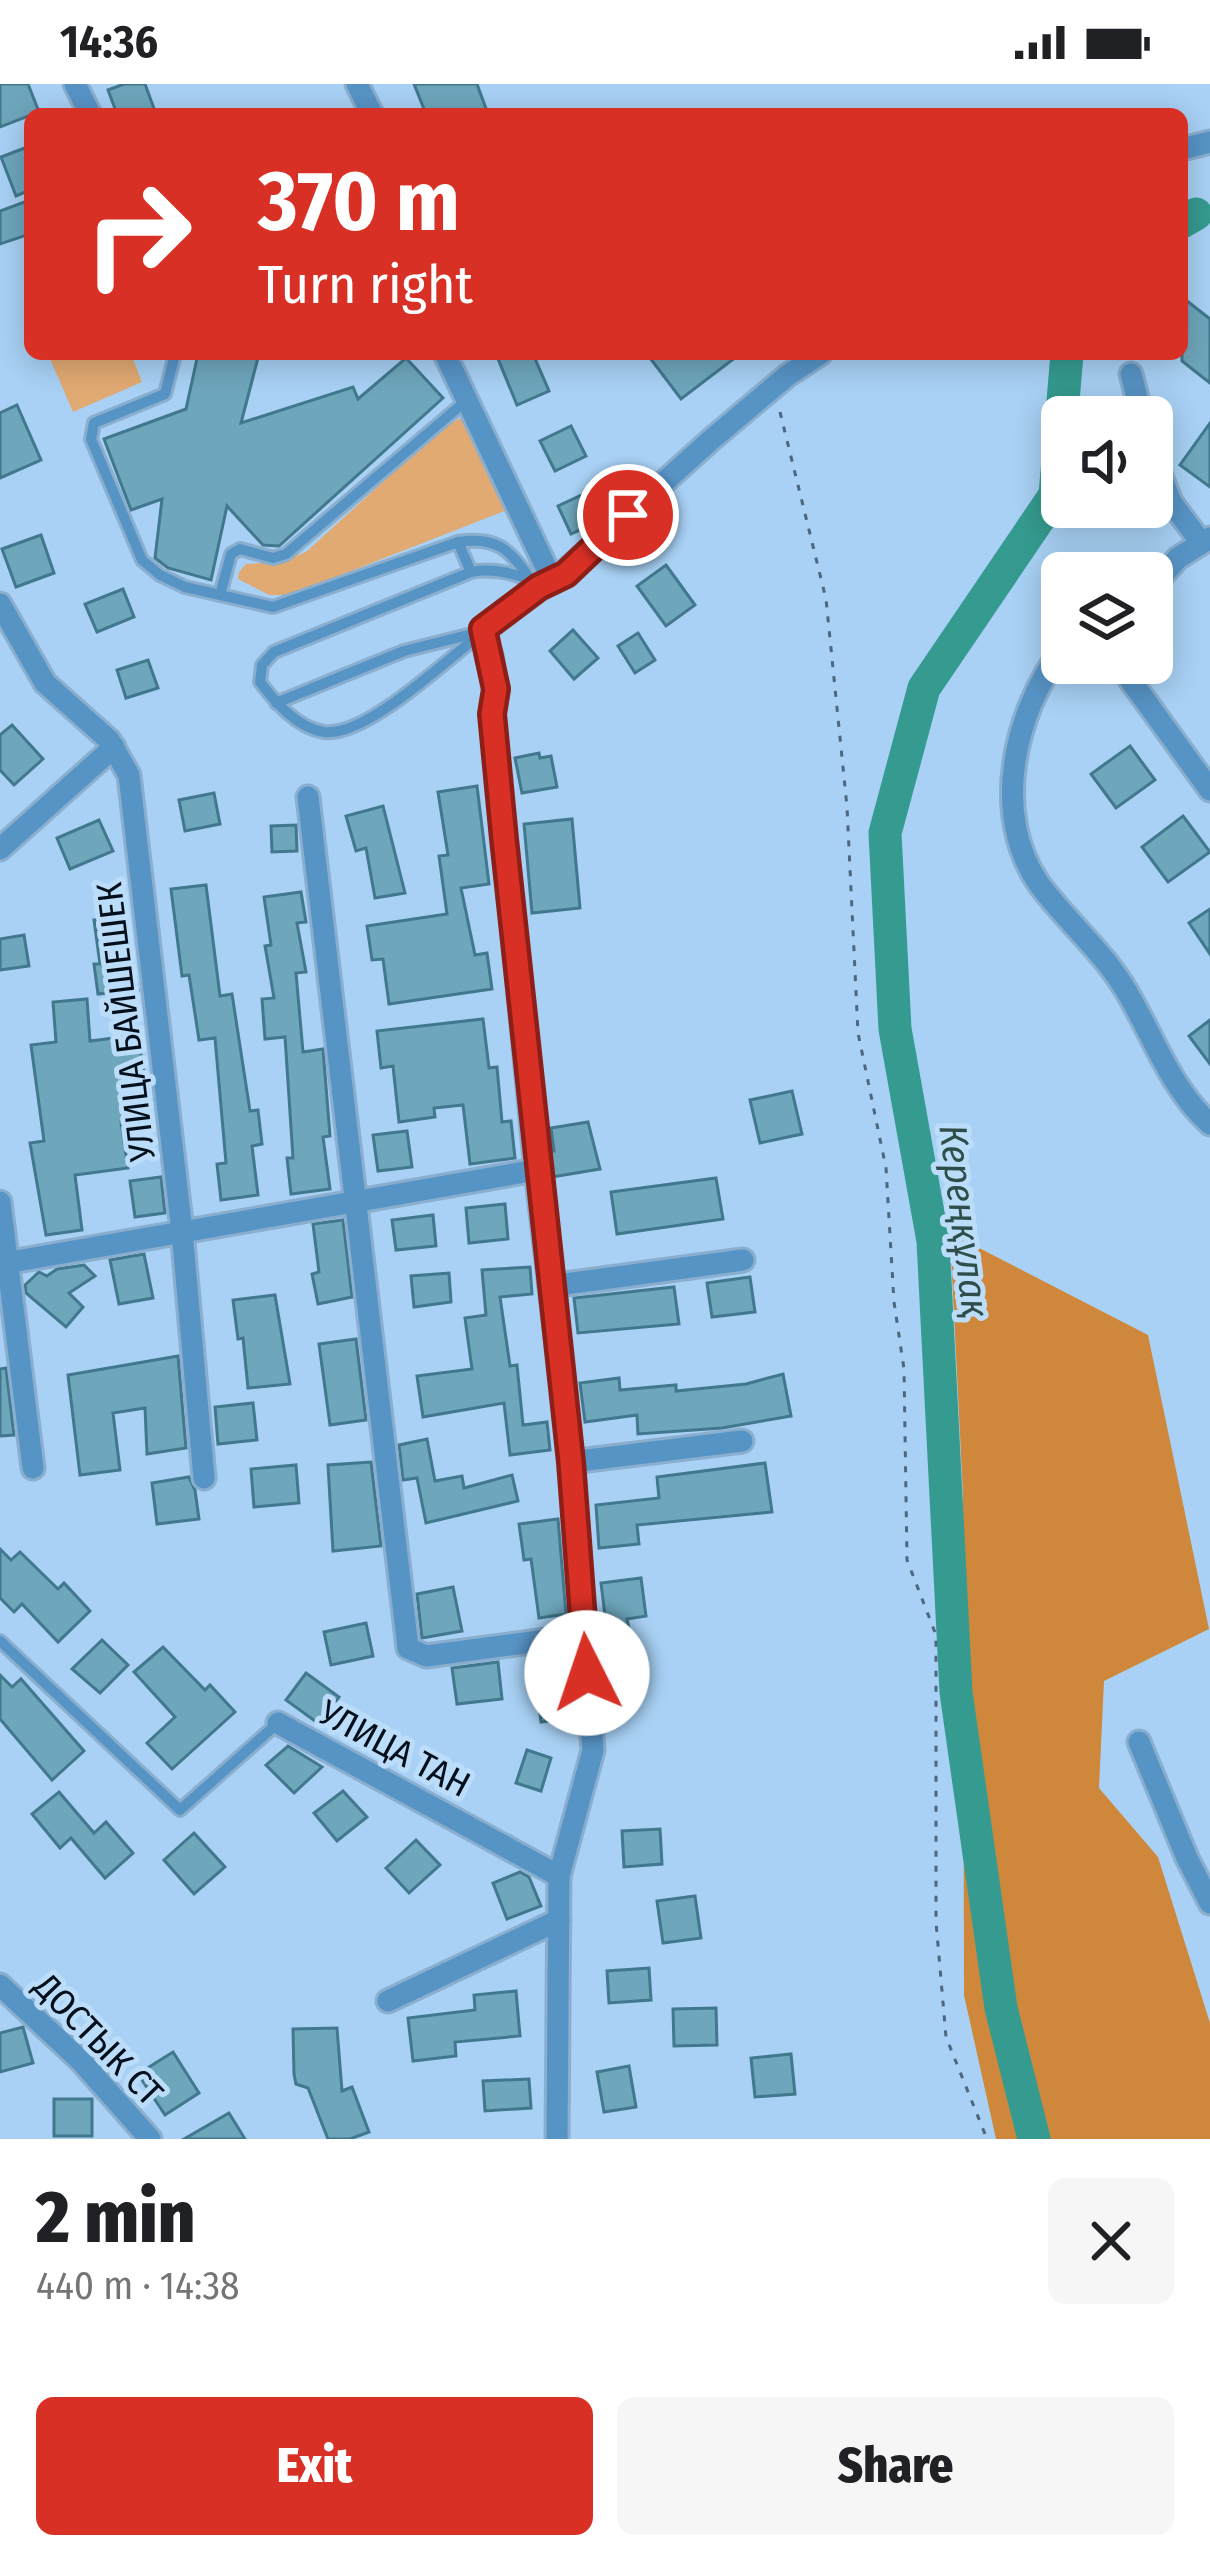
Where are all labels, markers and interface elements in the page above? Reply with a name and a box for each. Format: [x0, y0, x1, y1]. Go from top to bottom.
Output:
text: 14:36 [60, 15, 158, 69]
text: 370 m [258, 151, 460, 252]
icon: right [60, 156, 216, 312]
text: Turn right [258, 253, 473, 317]
map controls [1041, 396, 1173, 684]
button: sound [1041, 396, 1173, 528]
pin [577, 464, 679, 566]
icon: arrive [595, 482, 661, 548]
button: layers [1041, 552, 1173, 684]
street label: УЛИЦА БАЙШЕШЕК [87, 880, 165, 1165]
water label: Кереңқұлақ [929, 1122, 999, 1320]
position arrow [524, 1610, 650, 1736]
street label: УЛИЦА ТАН [311, 1690, 477, 1807]
street label: ДОСТЫК СТ [24, 1964, 172, 2115]
text: 2 min [36, 2175, 195, 2261]
button: close [1048, 2178, 1174, 2304]
text: 440 m · 14:38 [36, 2263, 240, 2309]
button: Exit [36, 2397, 593, 2535]
button: Share [617, 2397, 1174, 2535]

